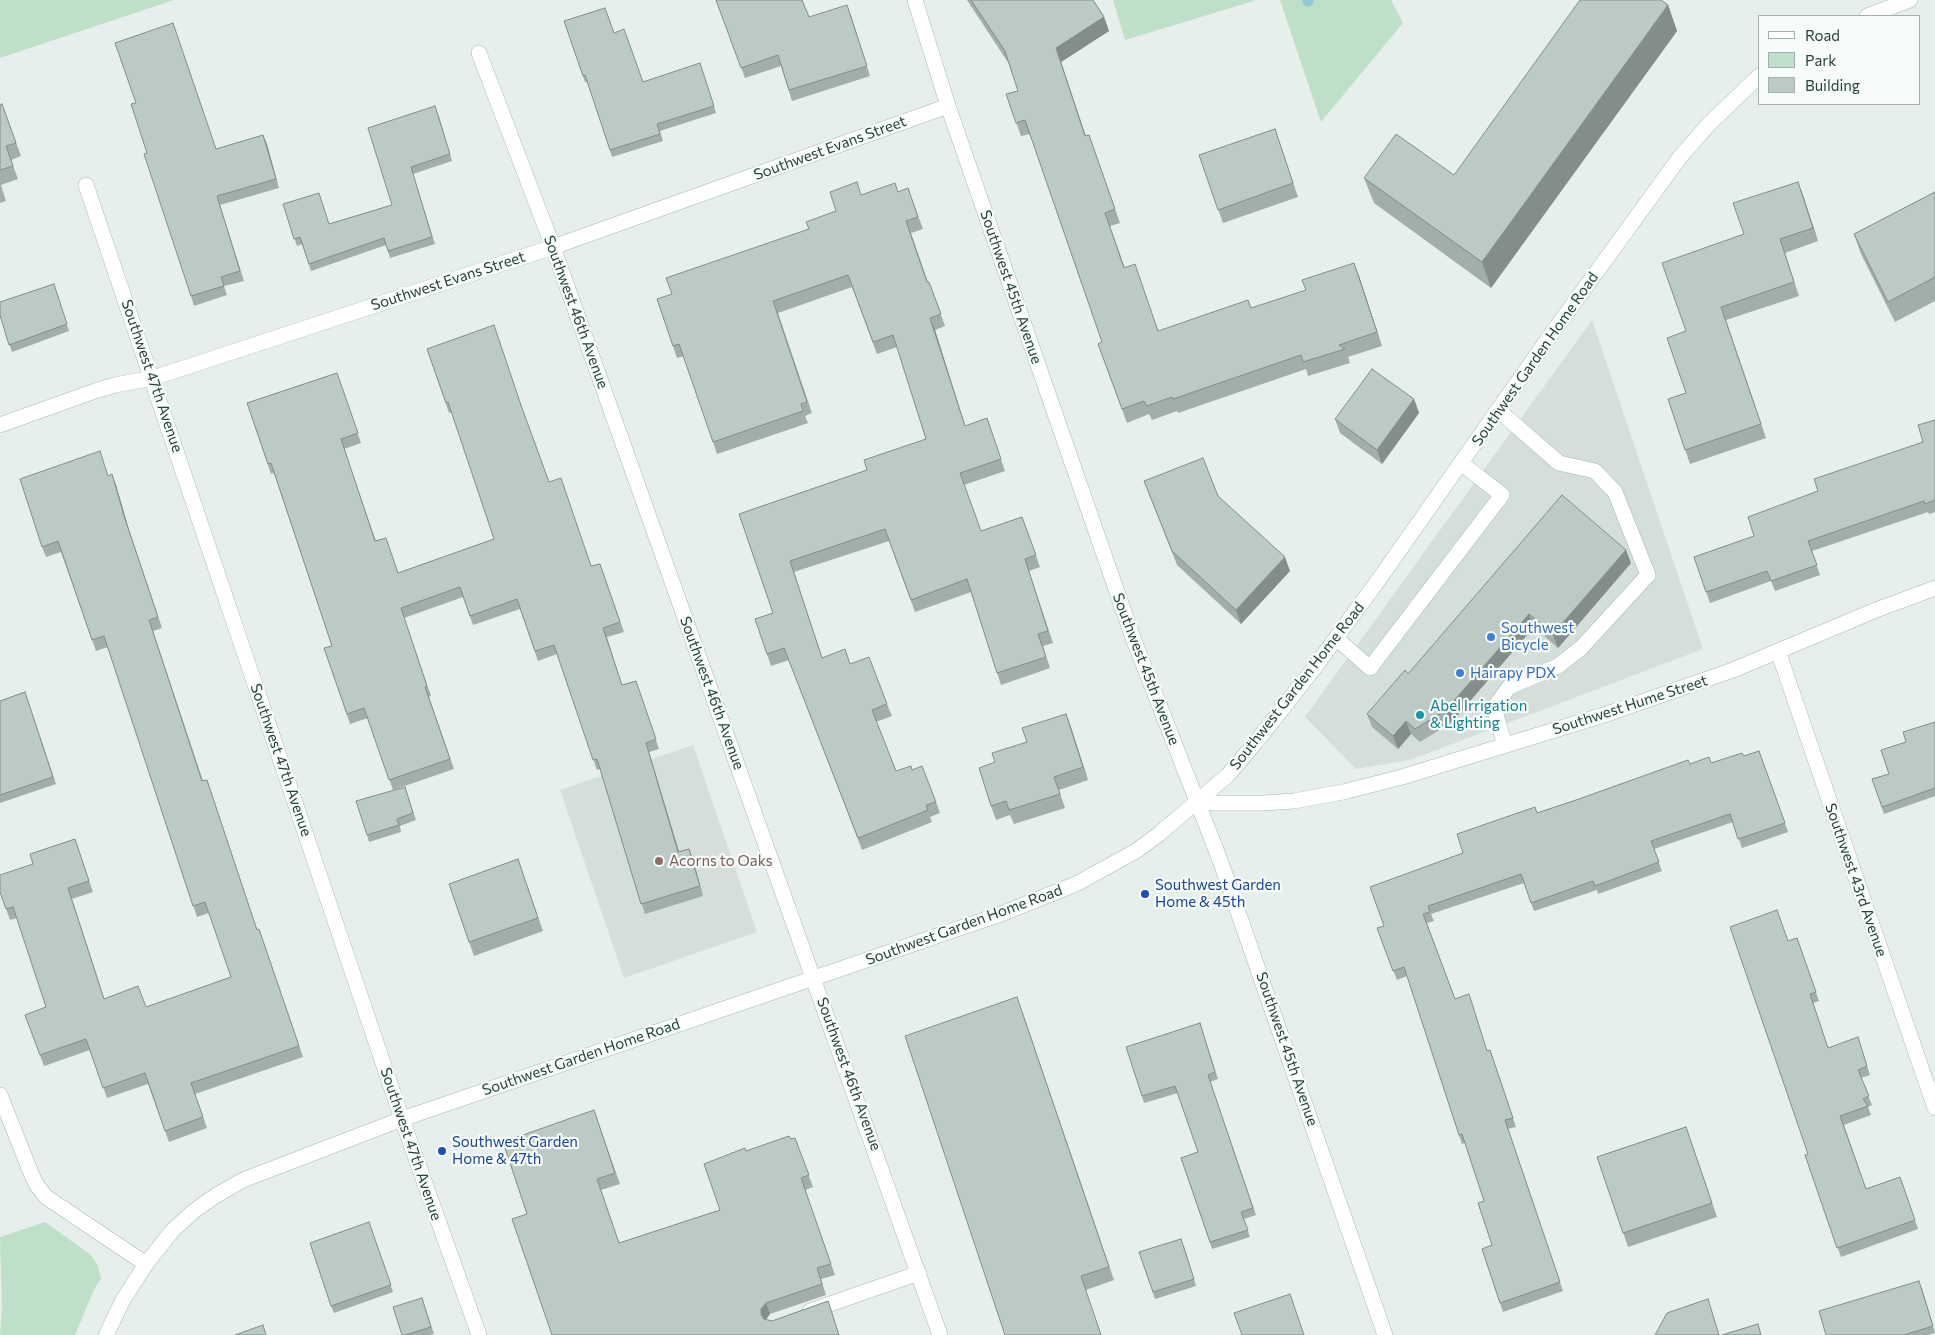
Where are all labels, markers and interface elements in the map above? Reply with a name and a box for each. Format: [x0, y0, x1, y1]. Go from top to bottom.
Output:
legend [1758, 15, 1920, 105]
text: Road [1805, 26, 1840, 44]
text: Park [1805, 51, 1836, 69]
text: Building [1805, 76, 1860, 94]
street label: Southwest Evans Street [751, 112, 909, 184]
street label: Southwest 45th Avenue [976, 208, 1046, 366]
street label: Southwest 46th Avenue [540, 233, 612, 391]
street label: Southwest Evans Street [369, 248, 527, 314]
street label: Southwest Garden Home Road [1468, 269, 1602, 449]
street label: Southwest 47th Avenue [117, 297, 187, 455]
street label: Southwest 45th Avenue [1109, 590, 1183, 748]
street label: Southwest Garden Home Road [1226, 599, 1368, 773]
street label: Southwest 46th Avenue [676, 614, 748, 772]
place label: Southwest Bicycle [1501, 619, 1574, 654]
marker: Southwest Bicycle [1485, 631, 1497, 643]
place label: Hairapy PDX [1470, 664, 1556, 682]
marker: Hairapy PDX [1454, 667, 1466, 679]
street label: Southwest Hume Street [1550, 671, 1710, 739]
street label: Southwest 47th Avenue [246, 681, 316, 839]
place label: Abel Irrigation & Lighting [1430, 697, 1527, 732]
marker: Abel Irrigation & Lighting [1414, 709, 1426, 721]
street label: Southwest 43rd Avenue [1821, 801, 1891, 959]
place label: Acorns to Oaks [669, 852, 773, 870]
marker: Acorns to Oaks [653, 855, 665, 867]
place label: Southwest Garden Home & 45th [1155, 876, 1281, 911]
street label: Southwest Garden Home Road [863, 881, 1065, 969]
marker: Southwest Garden Home & 45th [1139, 888, 1151, 900]
street label: Southwest 45th Avenue [1252, 970, 1322, 1128]
street label: Southwest 46th Avenue [813, 995, 885, 1153]
street label: Southwest Garden Home Road [480, 1015, 682, 1099]
street label: Southwest 47th Avenue [376, 1065, 446, 1223]
place label: Southwest Garden Home & 47th [452, 1133, 578, 1168]
marker: Southwest Garden Home & 47th [436, 1145, 448, 1157]

